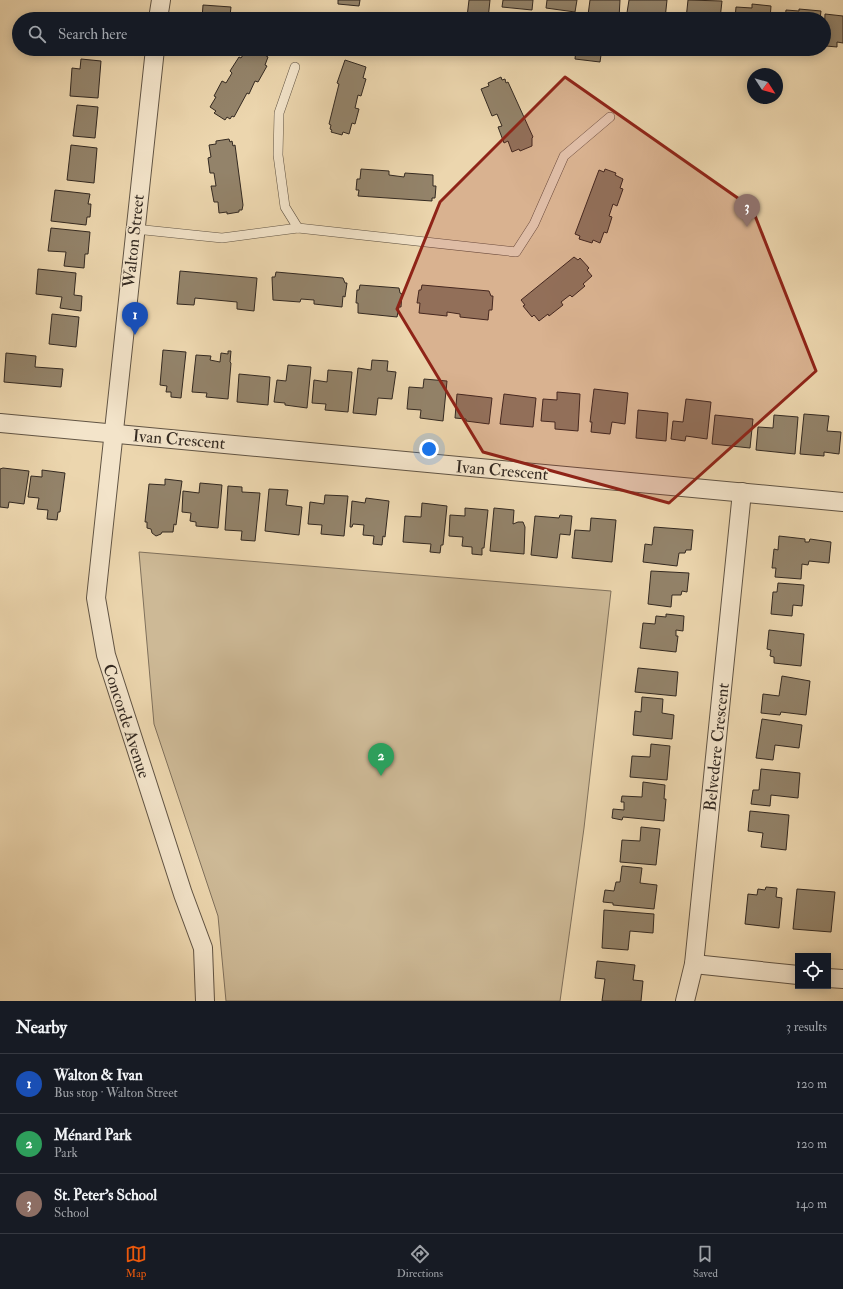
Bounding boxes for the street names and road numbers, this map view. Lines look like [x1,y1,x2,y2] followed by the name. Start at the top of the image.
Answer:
[118,193,149,290] street label: Walton Street
[132,425,227,454] street label: Ivan Crescent
[455,456,550,485] street label: Ivan Crescent
[98,661,155,781] street label: Concorde Avenue
[699,681,734,812] street label: Belvedere Crescent

